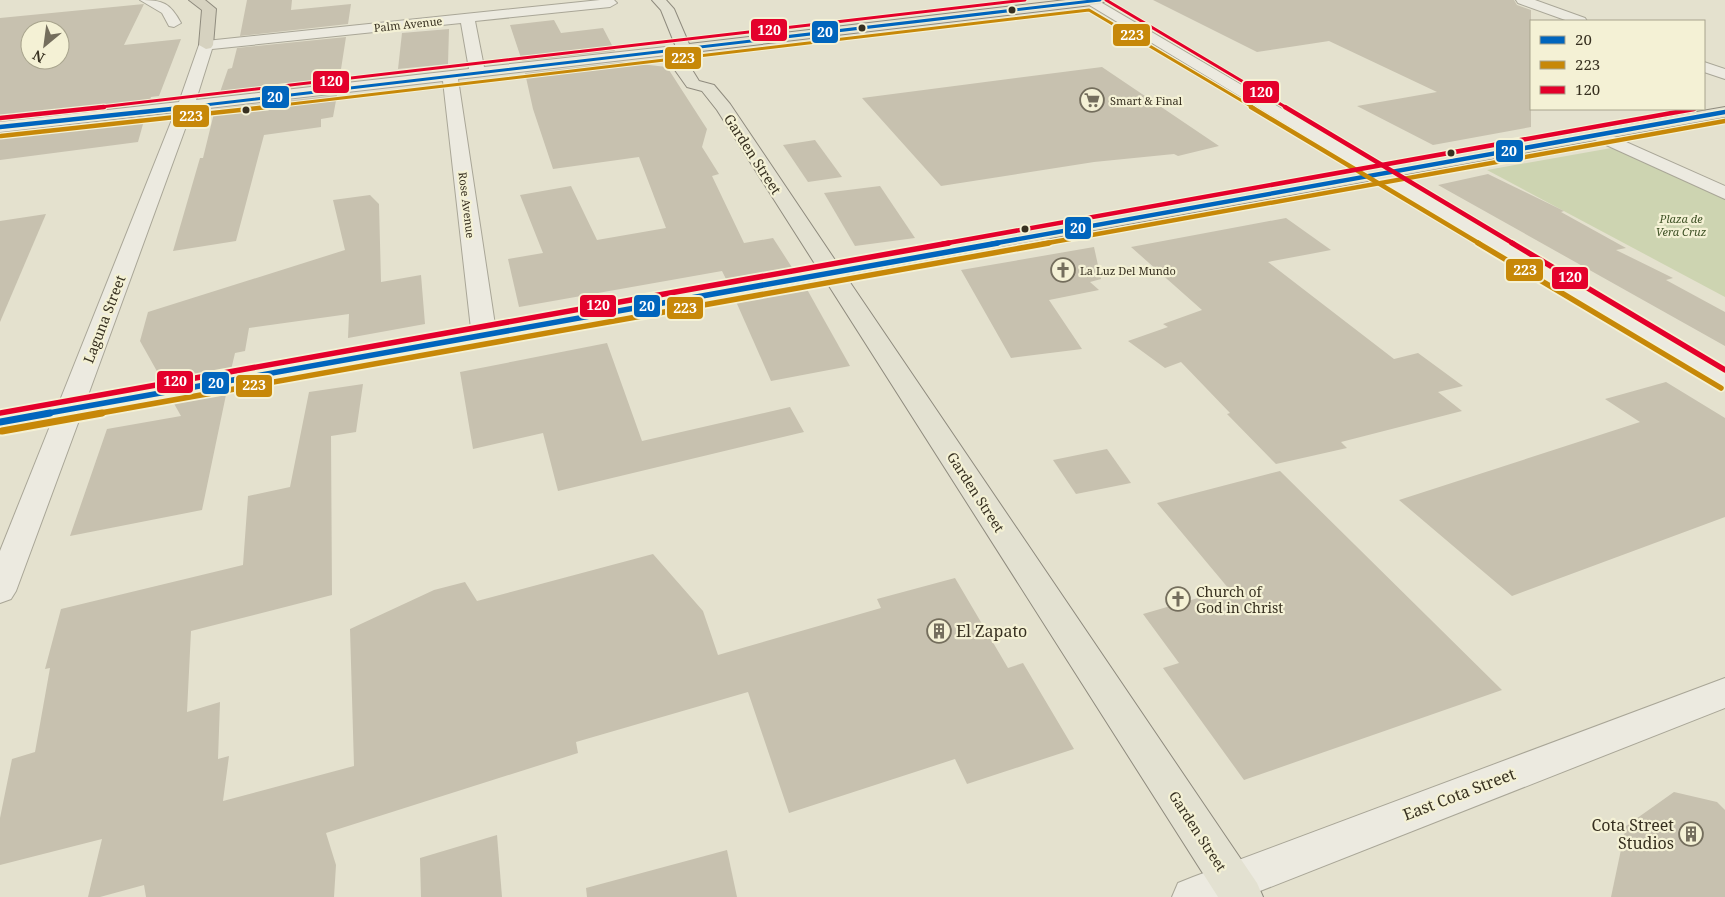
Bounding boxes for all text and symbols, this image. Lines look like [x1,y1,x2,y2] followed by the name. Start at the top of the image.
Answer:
[1007,5,1017,15] unlabelled marker
[373,13,443,35] street label: Palm Avenue
[750,18,788,42] line badge: 120
[20,20,70,70] north arrow
[757,20,781,39] text: 120
[811,20,839,44] line badge: 20
[1530,20,1705,110] legend
[817,22,833,41] text: 20
[857,23,867,33] unlabelled marker
[1112,23,1151,47] line badge: 223
[1120,25,1144,44] text: 223
[1575,29,1592,49] text: 20
[29,46,48,68] text: N
[664,46,702,70] line badge: 223
[671,48,695,67] text: 223
[1575,54,1600,74] text: 223
[312,70,350,94] line badge: 120
[319,71,343,90] text: 120
[1575,79,1600,99] text: 120
[1242,80,1280,104] line badge: 120
[1249,82,1273,101] text: 120
[261,85,290,109] line badge: 20
[267,87,283,106] text: 20
[1079,87,1105,113] supermarket icon: Smart & Final
[1110,93,1183,108] place label: Smart & Final
[172,104,210,128] line badge: 223
[241,105,251,115] unlabelled marker
[179,106,203,125] text: 223
[720,110,786,198] street label: Garden Street
[1495,139,1524,163] line badge: 20
[1501,141,1517,160] text: 20
[1446,148,1456,158] unlabelled marker
[455,171,479,239] street label: Rose Avenue
[1656,211,1707,239] park label: Plaza de Vera Cruz
[1064,216,1092,240] line badge: 20
[1070,218,1086,237] text: 20
[1020,224,1030,234] unlabelled marker
[1050,257,1076,283] church icon: La Luz Del Mundo
[1505,258,1544,282] line badge: 223
[1513,260,1537,279] text: 223
[1080,263,1176,278] place label: La Luz Del Mundo
[1551,266,1589,290] line badge: 120
[1558,267,1582,286] text: 120
[79,272,129,366] street label: Laguna Street
[579,294,617,318] line badge: 120
[633,294,661,318] line badge: 20
[586,295,610,314] text: 120
[639,296,655,315] text: 20
[666,296,704,320] line badge: 223
[673,298,697,317] text: 223
[156,370,194,394] line badge: 120
[163,371,187,390] text: 120
[201,371,230,395] line badge: 20
[208,373,224,392] text: 20
[235,374,273,398] line badge: 223
[242,375,266,394] text: 223
[943,448,1009,536] street label: Garden Street
[1196,582,1283,617] place label: Church of God in Christ
[1165,586,1191,612] church icon: Church of God in Christ
[926,618,952,644] building icon: El Zapato
[956,620,1027,642] place label: El Zapato
[1400,762,1519,825] street label: East Cota Street
[1165,787,1231,875] street label: Garden Street
[1592,814,1674,854] place label: Cota Street Studios
[1678,821,1704,847] building icon: Cota Street Studios

